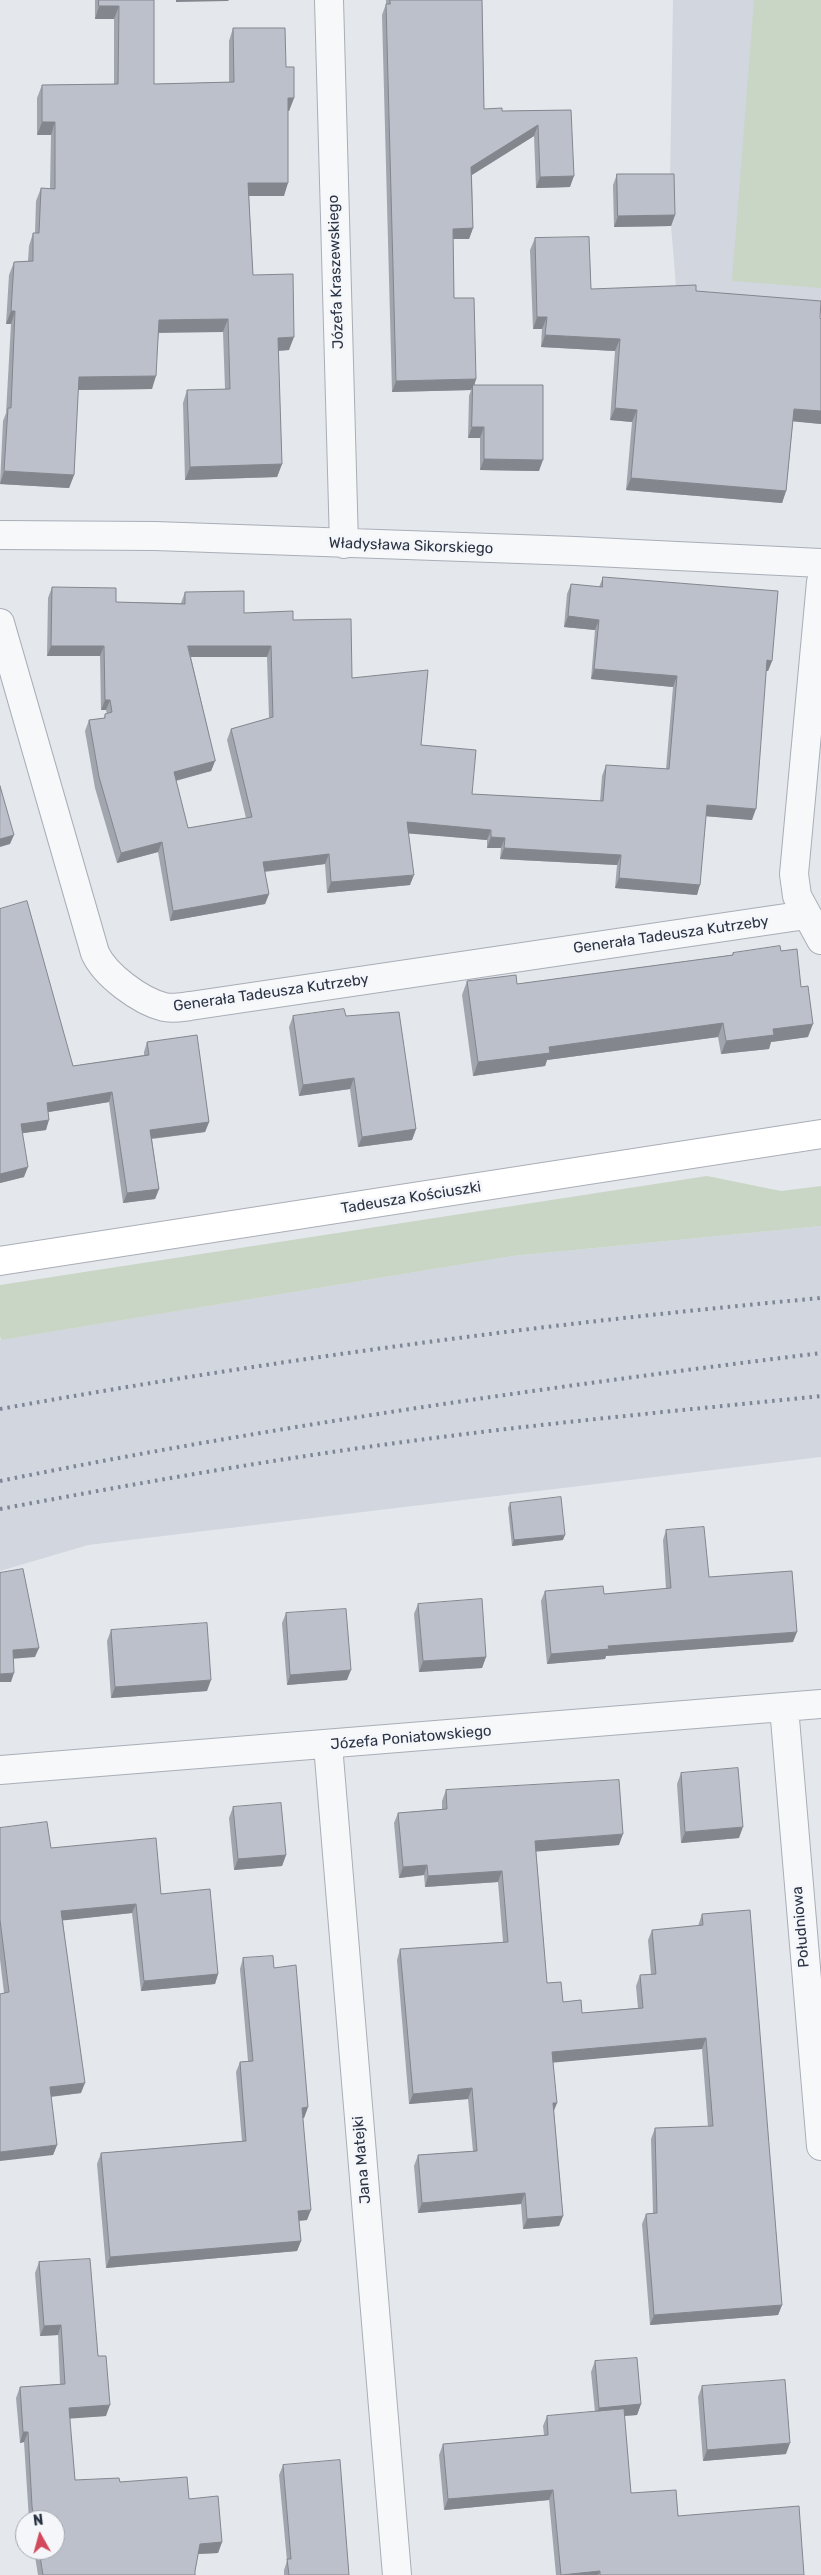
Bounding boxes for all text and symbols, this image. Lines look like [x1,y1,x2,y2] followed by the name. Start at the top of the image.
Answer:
[324,194,348,350] street label: Józefa Kraszewskiego
[328,534,494,558] street label: Władysława Sikorskiego
[572,912,770,958] street label: Generała Tadeusza Kutrzeby
[172,970,370,1016] street label: Generała Tadeusza Kutrzeby
[340,1178,482,1218] street label: Tadeusza Kościuszki
[330,1722,492,1754] street label: Józefa Poniatowskiego
[788,1886,814,1968] street label: Południowa
[349,2115,375,2205] street label: Jana Matejki
[15,2510,65,2560] north arrow
[32,2512,44,2530] text: N

